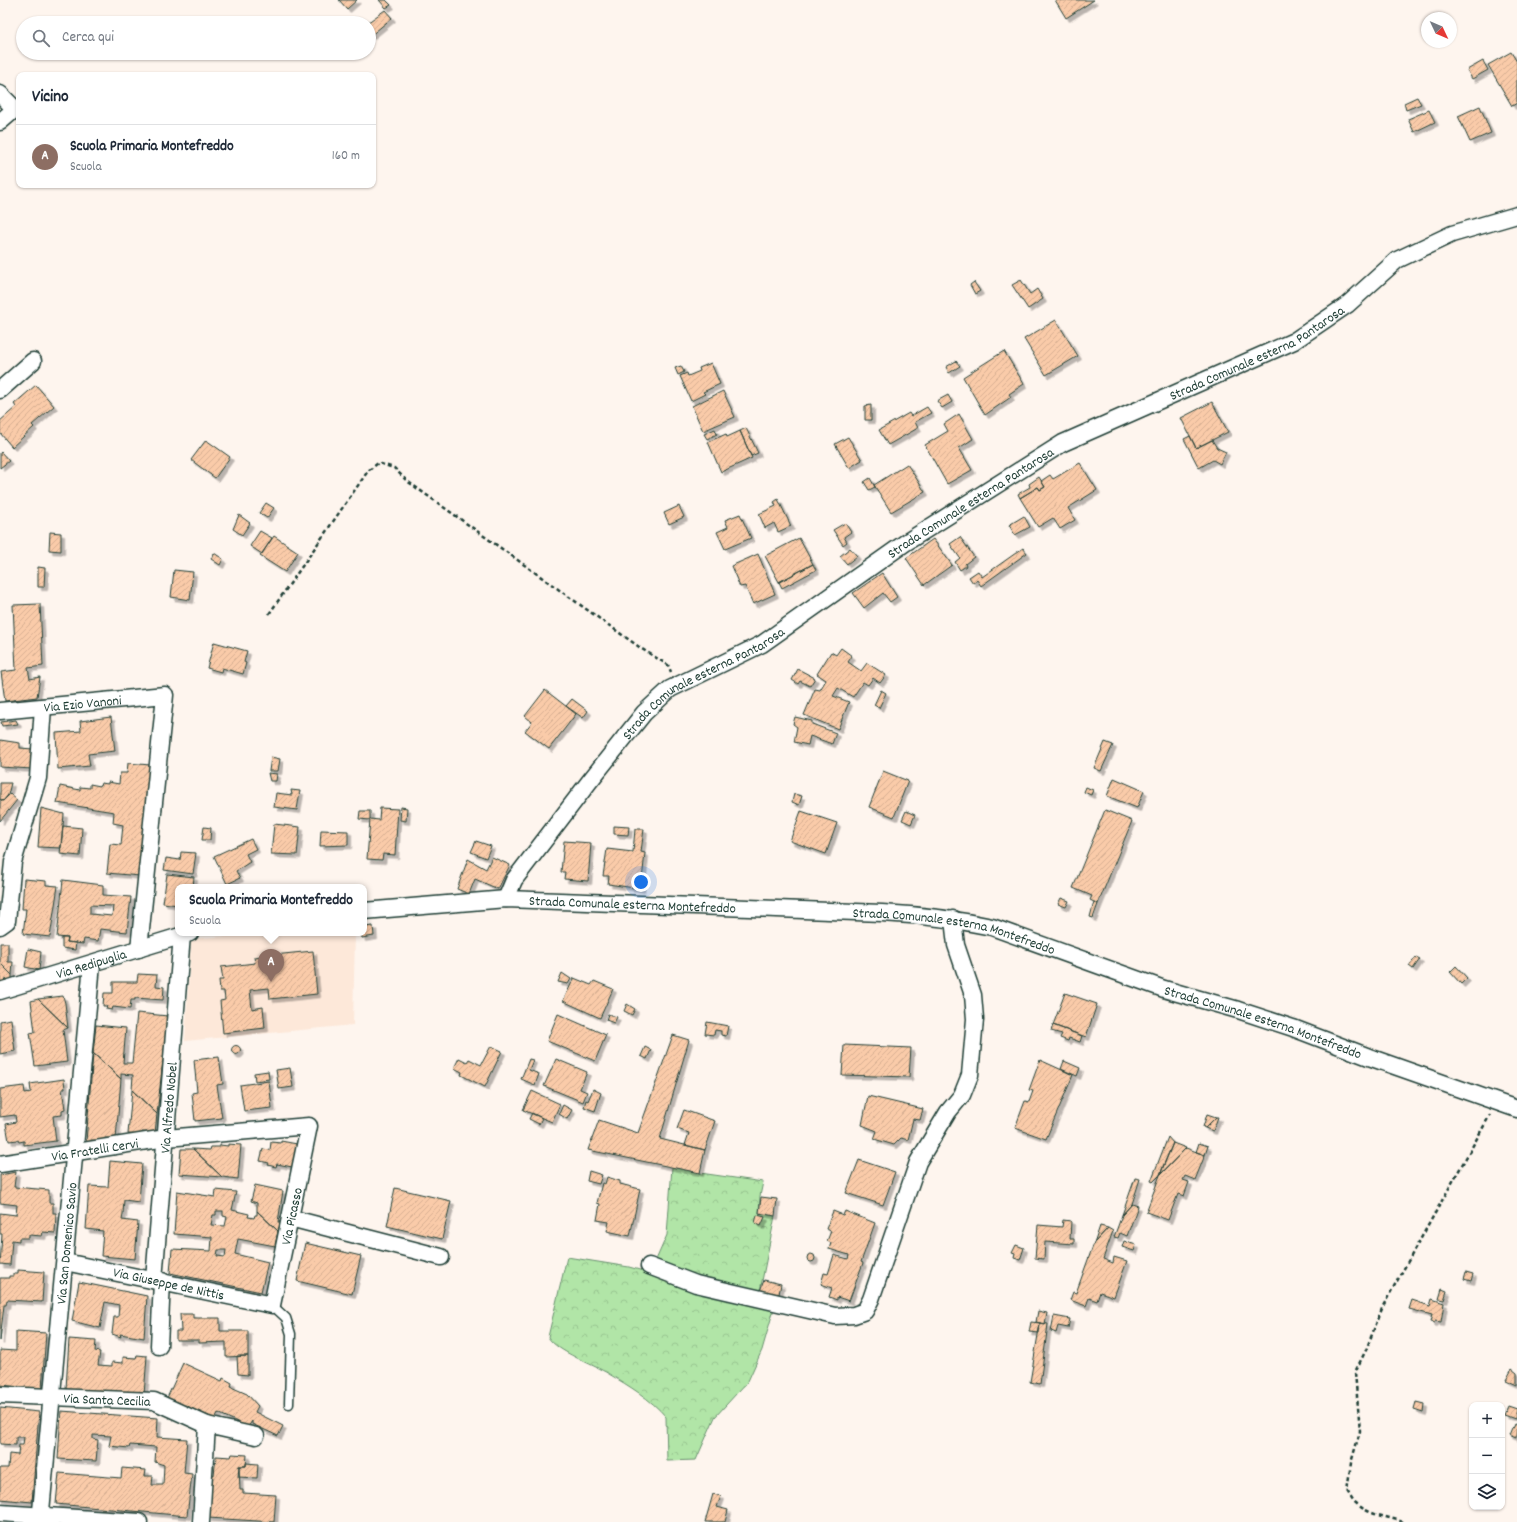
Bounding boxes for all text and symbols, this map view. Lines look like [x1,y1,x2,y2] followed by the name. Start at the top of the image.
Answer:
[1421,12,1457,48] north arrow
[16,16,376,60] search box
[30,27,52,49] icon: search
[62,27,114,49] text: Cerca qui
[32,86,69,110] text: Vicino
[70,136,234,158] text: Scuola Primaria Montefreddo
[41,147,49,166] text: A
[332,147,360,166] text: 160 m
[70,158,102,177] text: Scuola
[1167,301,1349,407] street label: Strada Comunale esterna Pantarosa
[884,443,1059,564] street label: Strada Comunale esterna Pantarosa
[618,623,790,745] street label: Strada Comunale esterna Pantarosa
[43,691,123,719] street label: Via Ezio Vanoni
[631,872,651,892] your location
[175,884,367,936] popup
[189,890,353,912] text: Scuola Primaria Montefreddo
[529,892,736,920] street label: Strada Comunale esterna Montefreddo
[852,904,1057,961] street label: Strada Comunale esterna Montefreddo
[189,912,221,931] text: Scuola
[54,945,129,985] street label: Via Redipuglia
[258,949,284,982] pin: A
[1162,982,1364,1065] street label: Strada Comunale esterna Montefreddo
[156,1061,184,1154] street label: Via Alfredo Nobel
[50,1134,140,1168] street label: Via Fratelli Cervi
[52,1182,84,1305] street label: Via San Domenico Savio
[277,1186,309,1247] street label: Via Picasso
[111,1263,226,1307] street label: Via Giuseppe de Nittis
[63,1389,151,1413] street label: Via Santa Cecilia
[1469,1402,1505,1510] map controls
[1469,1402,1505,1438] button: +
[1469,1438,1505,1474] button: −
[1469,1474,1505,1510] button: layers

